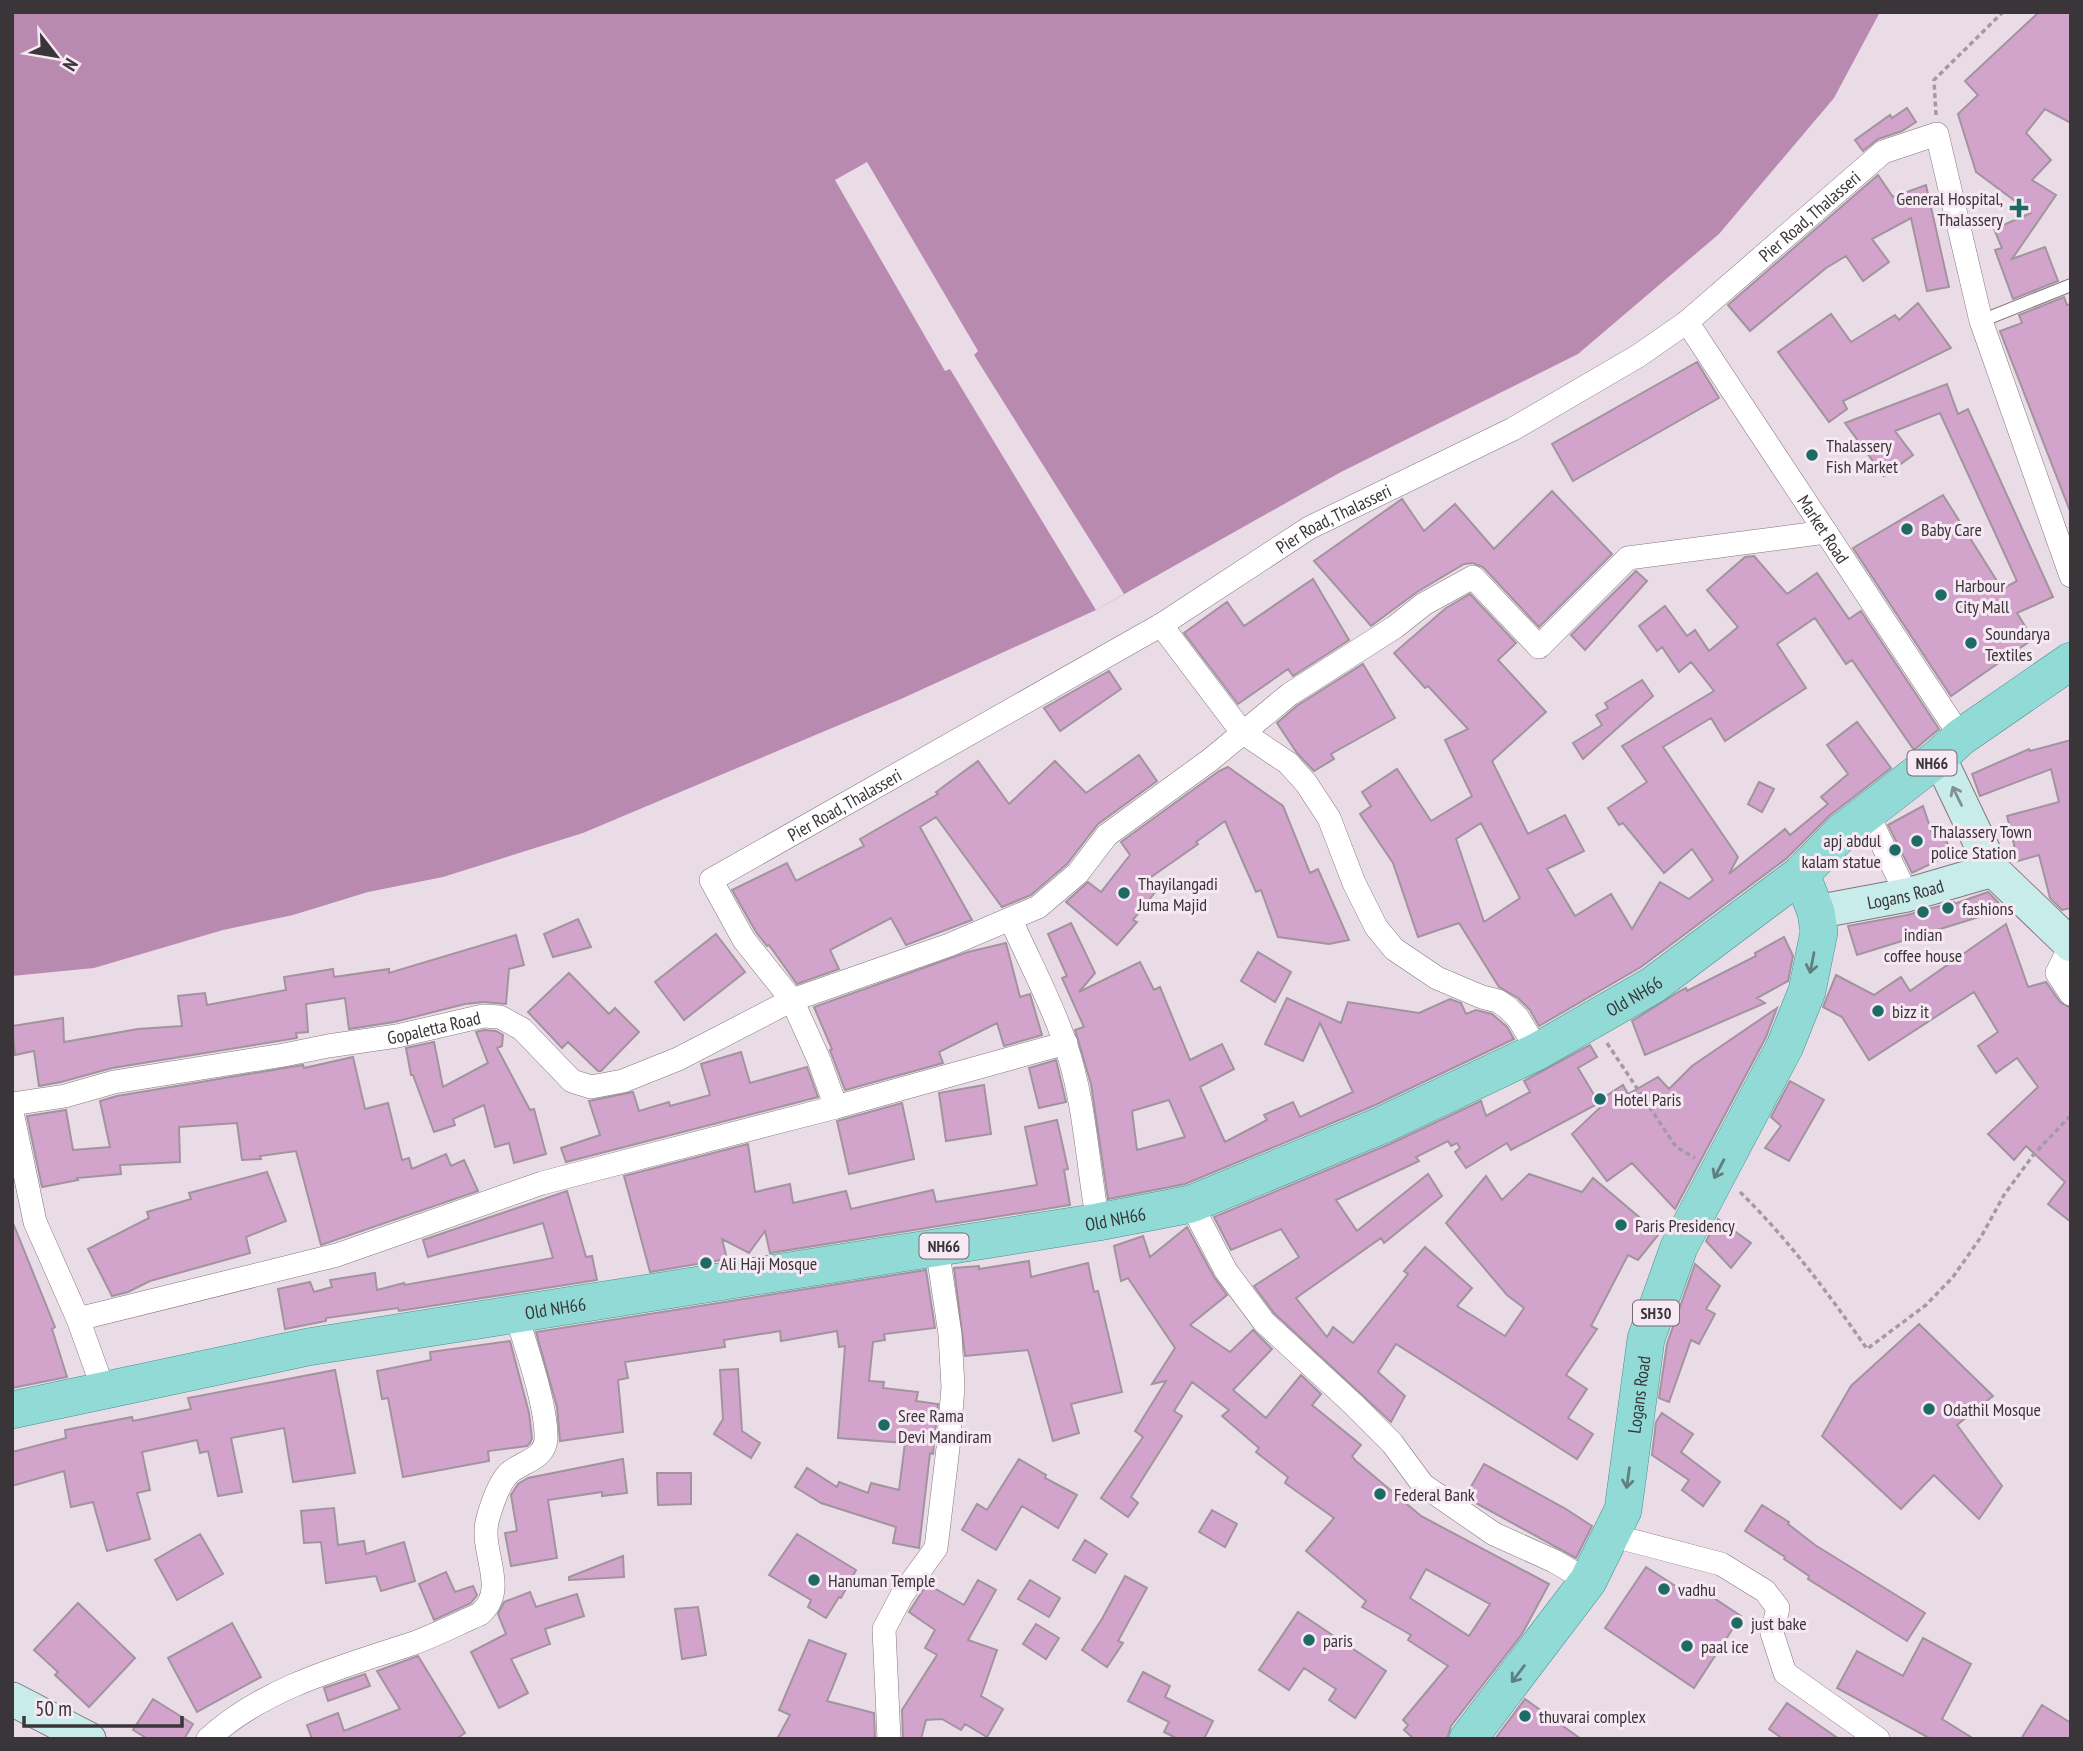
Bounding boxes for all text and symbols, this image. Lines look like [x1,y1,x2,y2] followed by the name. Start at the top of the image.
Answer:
[21,21,91,91] north arrow
[58,54,84,75] text: N
[1754,165,1865,266] street label: Pier Road, Thalasseri
[1896,187,2003,231] place label: General Hospital, Thalassery
[2009,198,2029,218] marker: General Hospital, Thalassery
[1826,434,1898,478] place label: Thalassery Fish Market
[1804,447,1820,463] marker: Thalassery Fish Market
[1271,478,1395,558] street label: Pier Road, Thalasseri
[1793,490,1855,568] street label: Market Road
[1921,518,1982,541] place label: Baby Care
[1899,521,1915,537] marker: Baby Care
[1955,574,2010,618] place label: Harbour City Mall
[1933,587,1949,603] marker: Harbour City Mall
[1985,622,2050,666] place label: Soundarya Textiles
[1963,635,1979,651] marker: Soundarya Textiles
[1908,750,1956,776] road number: NH66
[783,763,905,846] street label: Pier Road, Thalasseri
[1950,786,1964,807] one-way arrow
[1931,820,2032,864] place label: Thalassery Town police Station
[1801,829,1882,873] place label: apj abdul kalam statue
[1909,833,1925,849] marker: Thalassery Town police Station
[1887,842,1903,858] marker: apj abdul kalam statue
[1137,872,1218,916] place label: Thayilangadi Juma Majid
[1865,874,1946,914] street label: Logans Road
[1116,885,1132,901] marker: Thayilangadi Juma Majid
[1962,897,2014,920] place label: fashions
[1940,900,1956,916] marker: fashions
[1915,904,1931,920] marker: indian coffee house
[1884,923,1962,967] place label: indian coffee house
[1805,951,1819,974] one-way arrow
[1602,971,1667,1021] street label: Old NH66
[1892,1000,1929,1023] place label: bizz it
[1870,1003,1886,1019] marker: bizz it
[386,1006,483,1049] street label: Gopaletta Road
[1614,1088,1681,1111] place label: Hotel Paris
[1592,1091,1608,1107] marker: Hotel Paris
[1711,1158,1725,1179] one-way arrow
[1083,1202,1147,1235] street label: Old NH66
[1635,1214,1735,1237] place label: Paris Presidency
[1613,1217,1629,1233] marker: Paris Presidency
[920,1234,968,1258] road number: NH66
[720,1252,817,1275] place label: Ali Haji Mosque
[698,1255,714,1271] marker: Ali Haji Mosque
[523,1292,587,1324] street label: Old NH66
[1633,1301,1679,1326] road number: SH30
[1622,1354,1655,1435] street label: Logans Road
[1943,1398,2041,1421] place label: Odathil Mosque
[1921,1401,1937,1417] marker: Odathil Mosque
[898,1404,991,1448] place label: Sree Rama Devi Mandiram
[876,1417,892,1433] marker: Sree Rama Devi Mandiram
[1621,1466,1634,1489] one-way arrow
[1394,1483,1475,1506] place label: Federal Bank
[1372,1486,1388,1502] marker: Federal Bank
[828,1569,936,1592] place label: Hanuman Temple
[806,1572,822,1588] marker: Hanuman Temple
[1678,1578,1716,1601] place label: vadhu
[1656,1581,1672,1597] marker: vadhu
[1751,1612,1807,1635] place label: just bake
[1729,1615,1745,1631] marker: just bake
[1323,1629,1353,1652] place label: paris
[1301,1632,1317,1648] marker: paris
[1701,1635,1749,1658] place label: paal ice
[1679,1638,1695,1654] marker: paal ice
[1511,1664,1526,1683] one-way arrow
[24,1684,182,1728] scale bar
[35,1695,72,1722] text: 50 m
[1539,1705,1646,1728] place label: thuvarai complex
[1517,1708,1533,1724] marker: thuvarai complex

